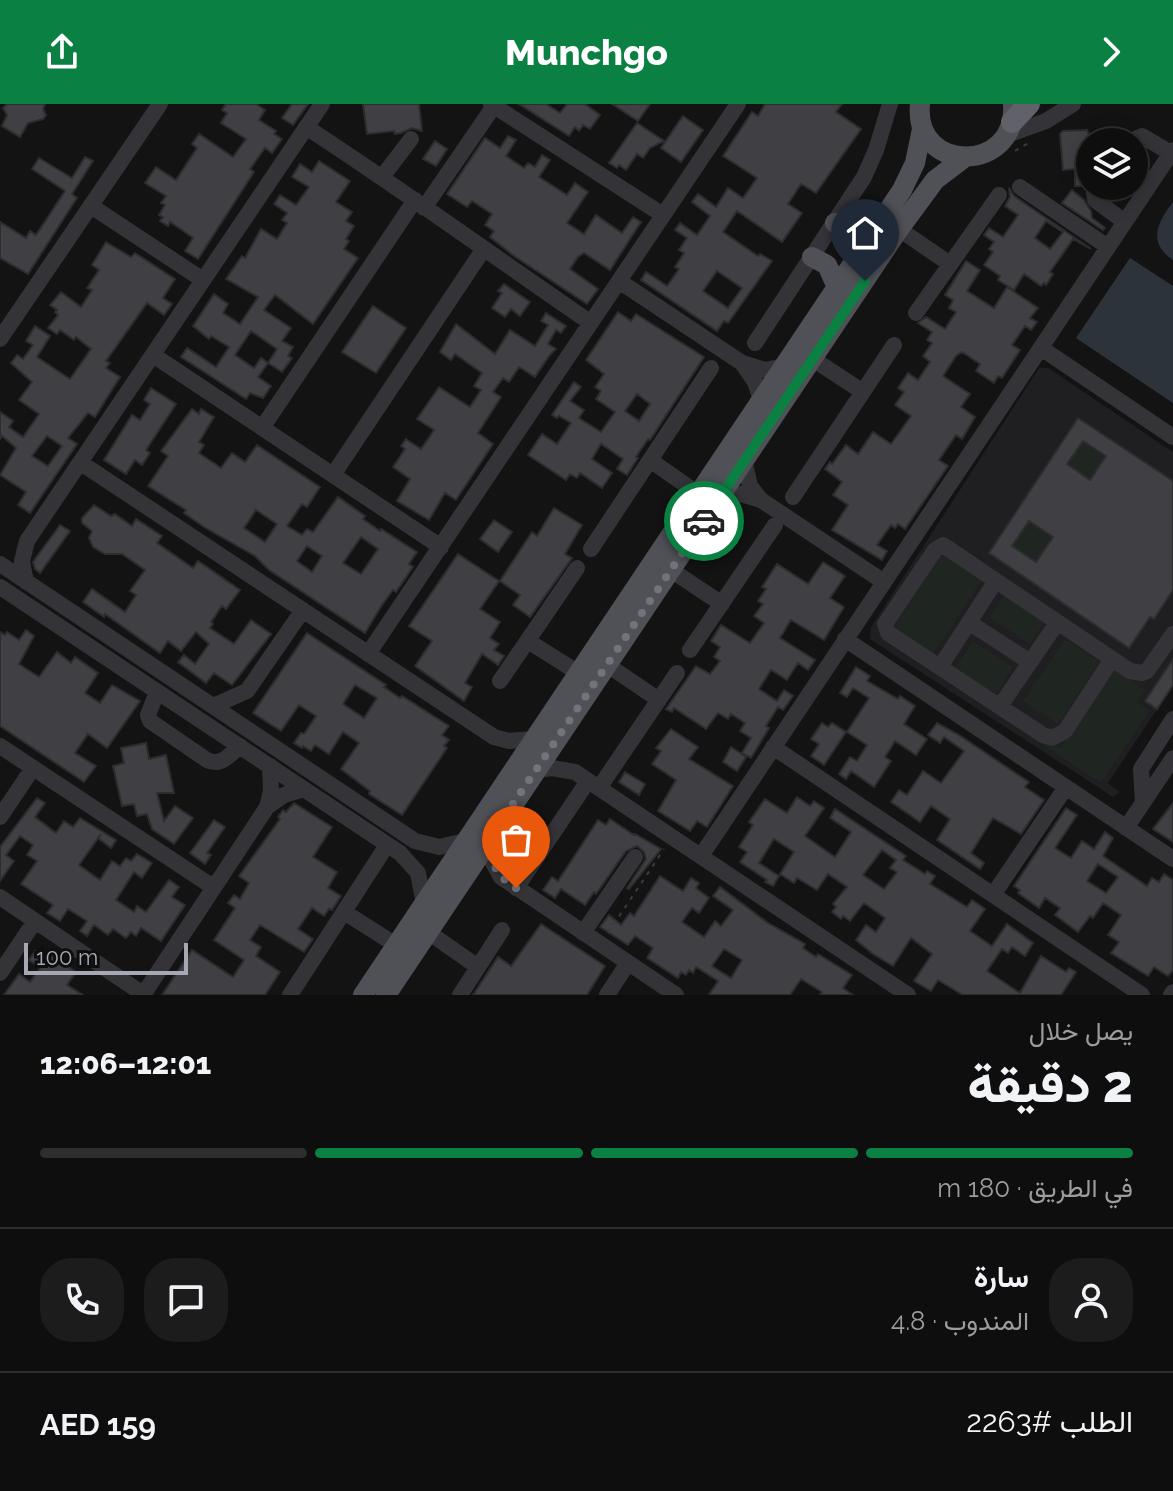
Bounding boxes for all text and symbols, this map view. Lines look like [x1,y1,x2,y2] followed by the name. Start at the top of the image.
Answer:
[40,30,84,74] icon: share
[1089,30,1133,74] icon: forward
[505,31,668,73] text: Munchgo
[1076,128,1148,200] map controls
[1076,128,1148,200] button: layers
[831,199,899,281] pin
[843,211,887,255] icon: home
[664,481,744,561] courier
[682,499,726,543] icon: car
[482,806,550,888] pin
[494,818,538,862] icon: bag
[24,939,188,975] scale bar
[36,944,98,970] text: 100 m
[1029,1016,1133,1046] text: يصل خلال
[40,1046,211,1081] text: 12:01–12:06
[968,1053,1133,1114] text: 2 دقيقة
[937,1173,1133,1203] text: في الطريق · 180 m
[40,1258,124,1342] button: phone
[144,1258,228,1342] button: chat
[1049,1258,1133,1342] button: person
[974,1259,1029,1294] text: سارة
[891,1306,1029,1336] text: المندوب · 4.8
[966,1404,1133,1439] text: الطلب #2263
[40,1407,156,1442] text: AED 159

